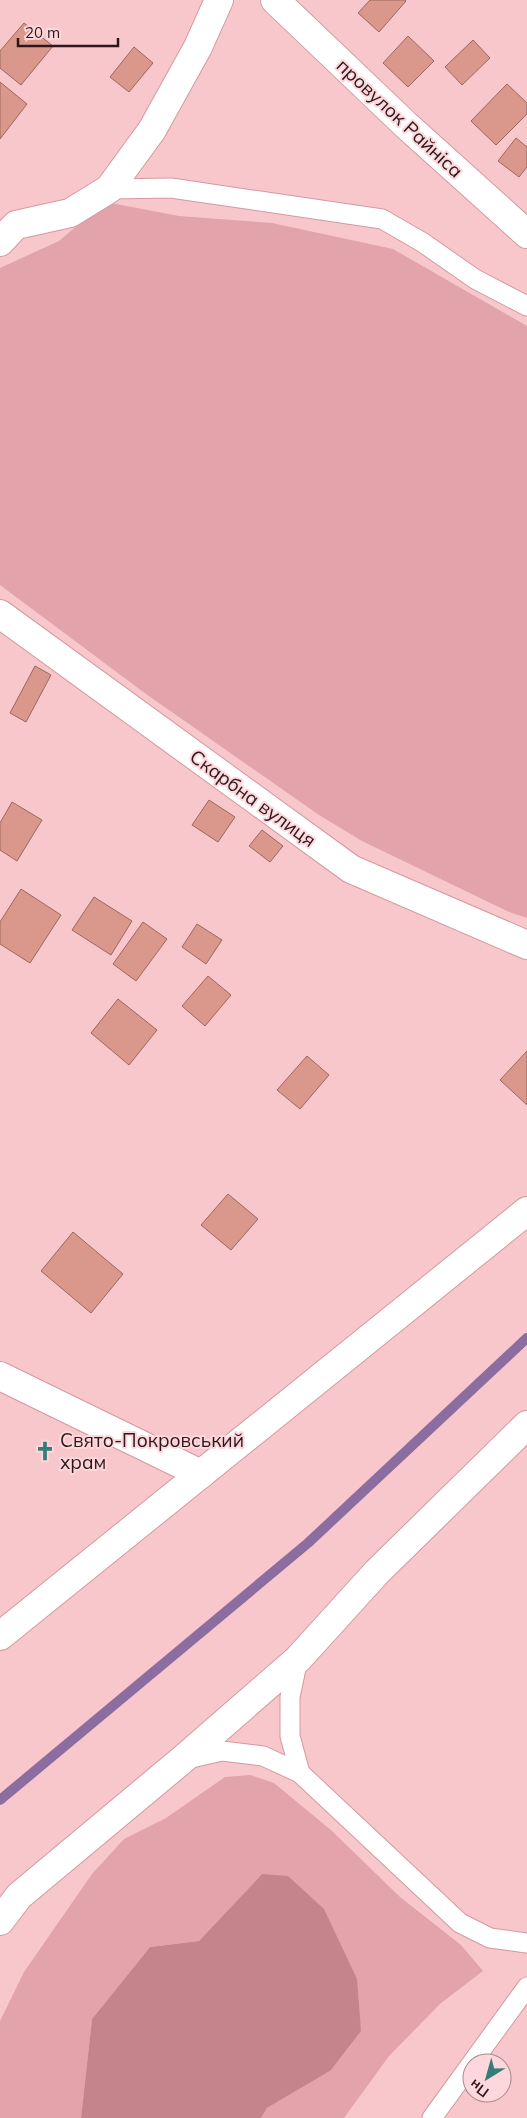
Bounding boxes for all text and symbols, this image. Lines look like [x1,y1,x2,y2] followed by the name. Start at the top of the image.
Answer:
[18,15,118,47] scale bar
[25,23,60,42] text: 20 m
[332,53,468,183] street label: провулок Райніса
[185,744,321,852] street label: Скарбна вулиця
[60,1428,244,1474] place label: Свято-Покровський храм
[34,1440,56,1462] church icon: Свято-Покровський храм
[462,2053,512,2103] north arrow
[466,2075,492,2101] text: Пн

